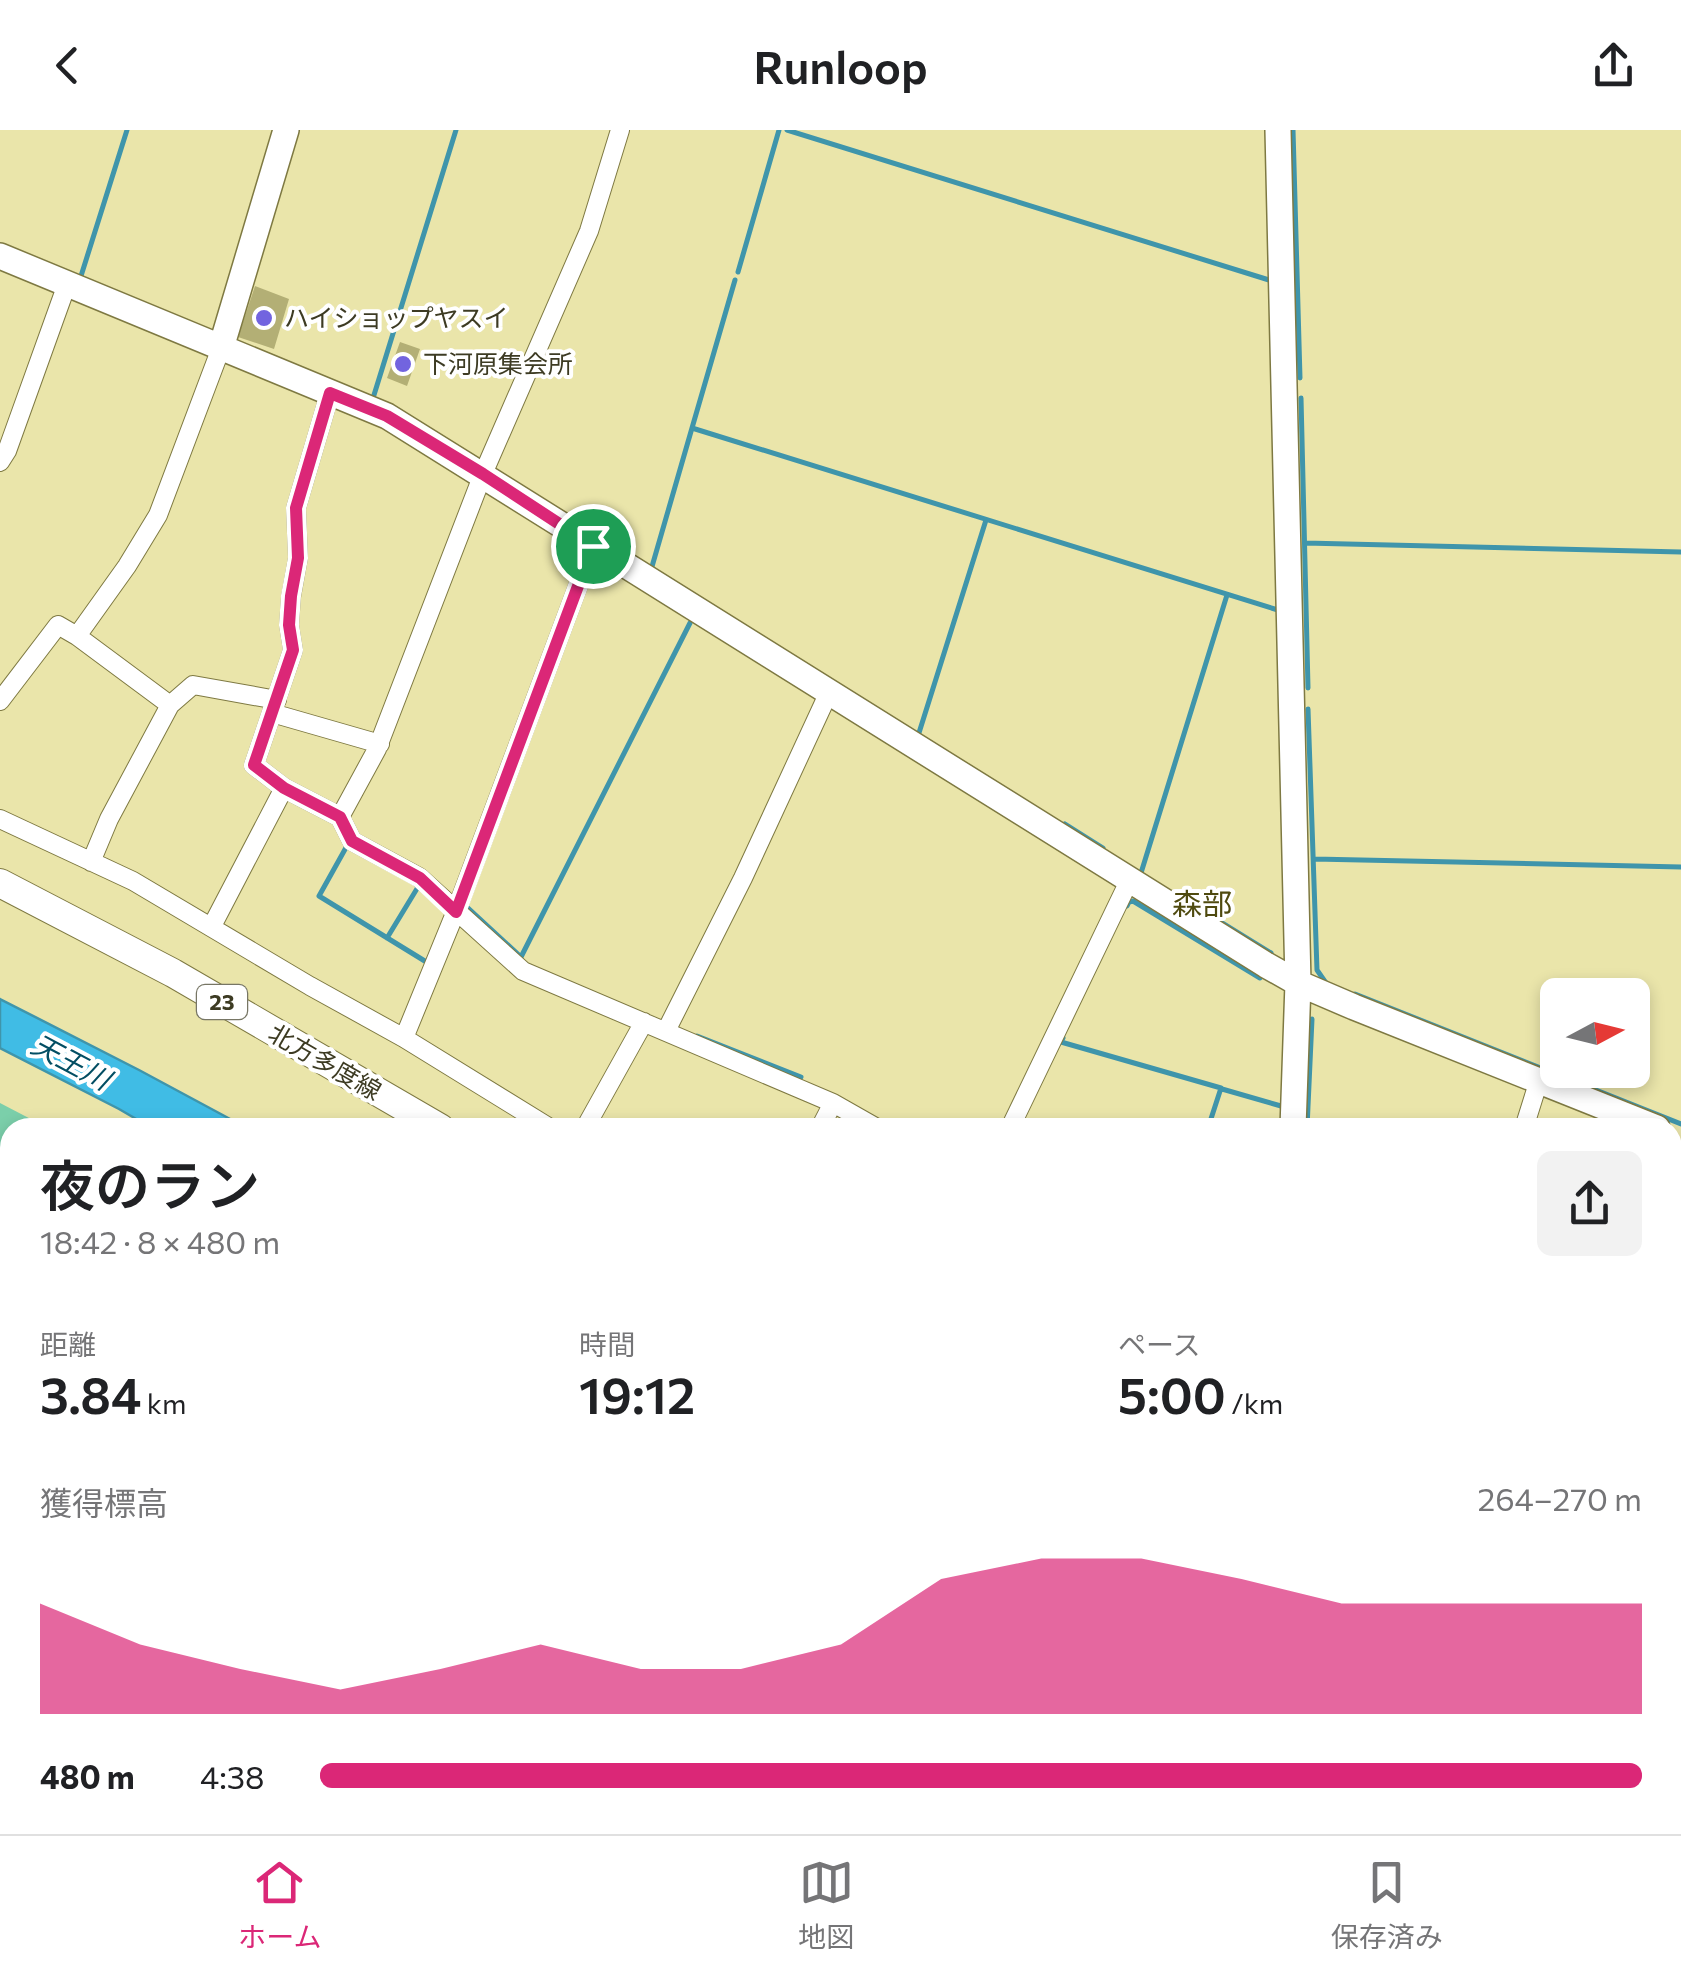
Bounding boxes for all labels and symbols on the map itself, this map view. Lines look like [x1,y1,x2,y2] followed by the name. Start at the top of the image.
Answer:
[284,302,509,332] place label: ハイショップヤスイ
[253,307,275,329] marker: ハイショップヤスイ
[423,348,573,378] place label: 下河原集会所
[392,353,414,375] marker: 下河原集会所
[551,504,636,589] pin
[1172,884,1232,921] district label: 森部
[1540,978,1650,1088] north arrow
[197,985,247,1019] road number: 23
[264,1017,387,1105] street label: 北方多度線
[26,1026,119,1097] water label: 天王川

